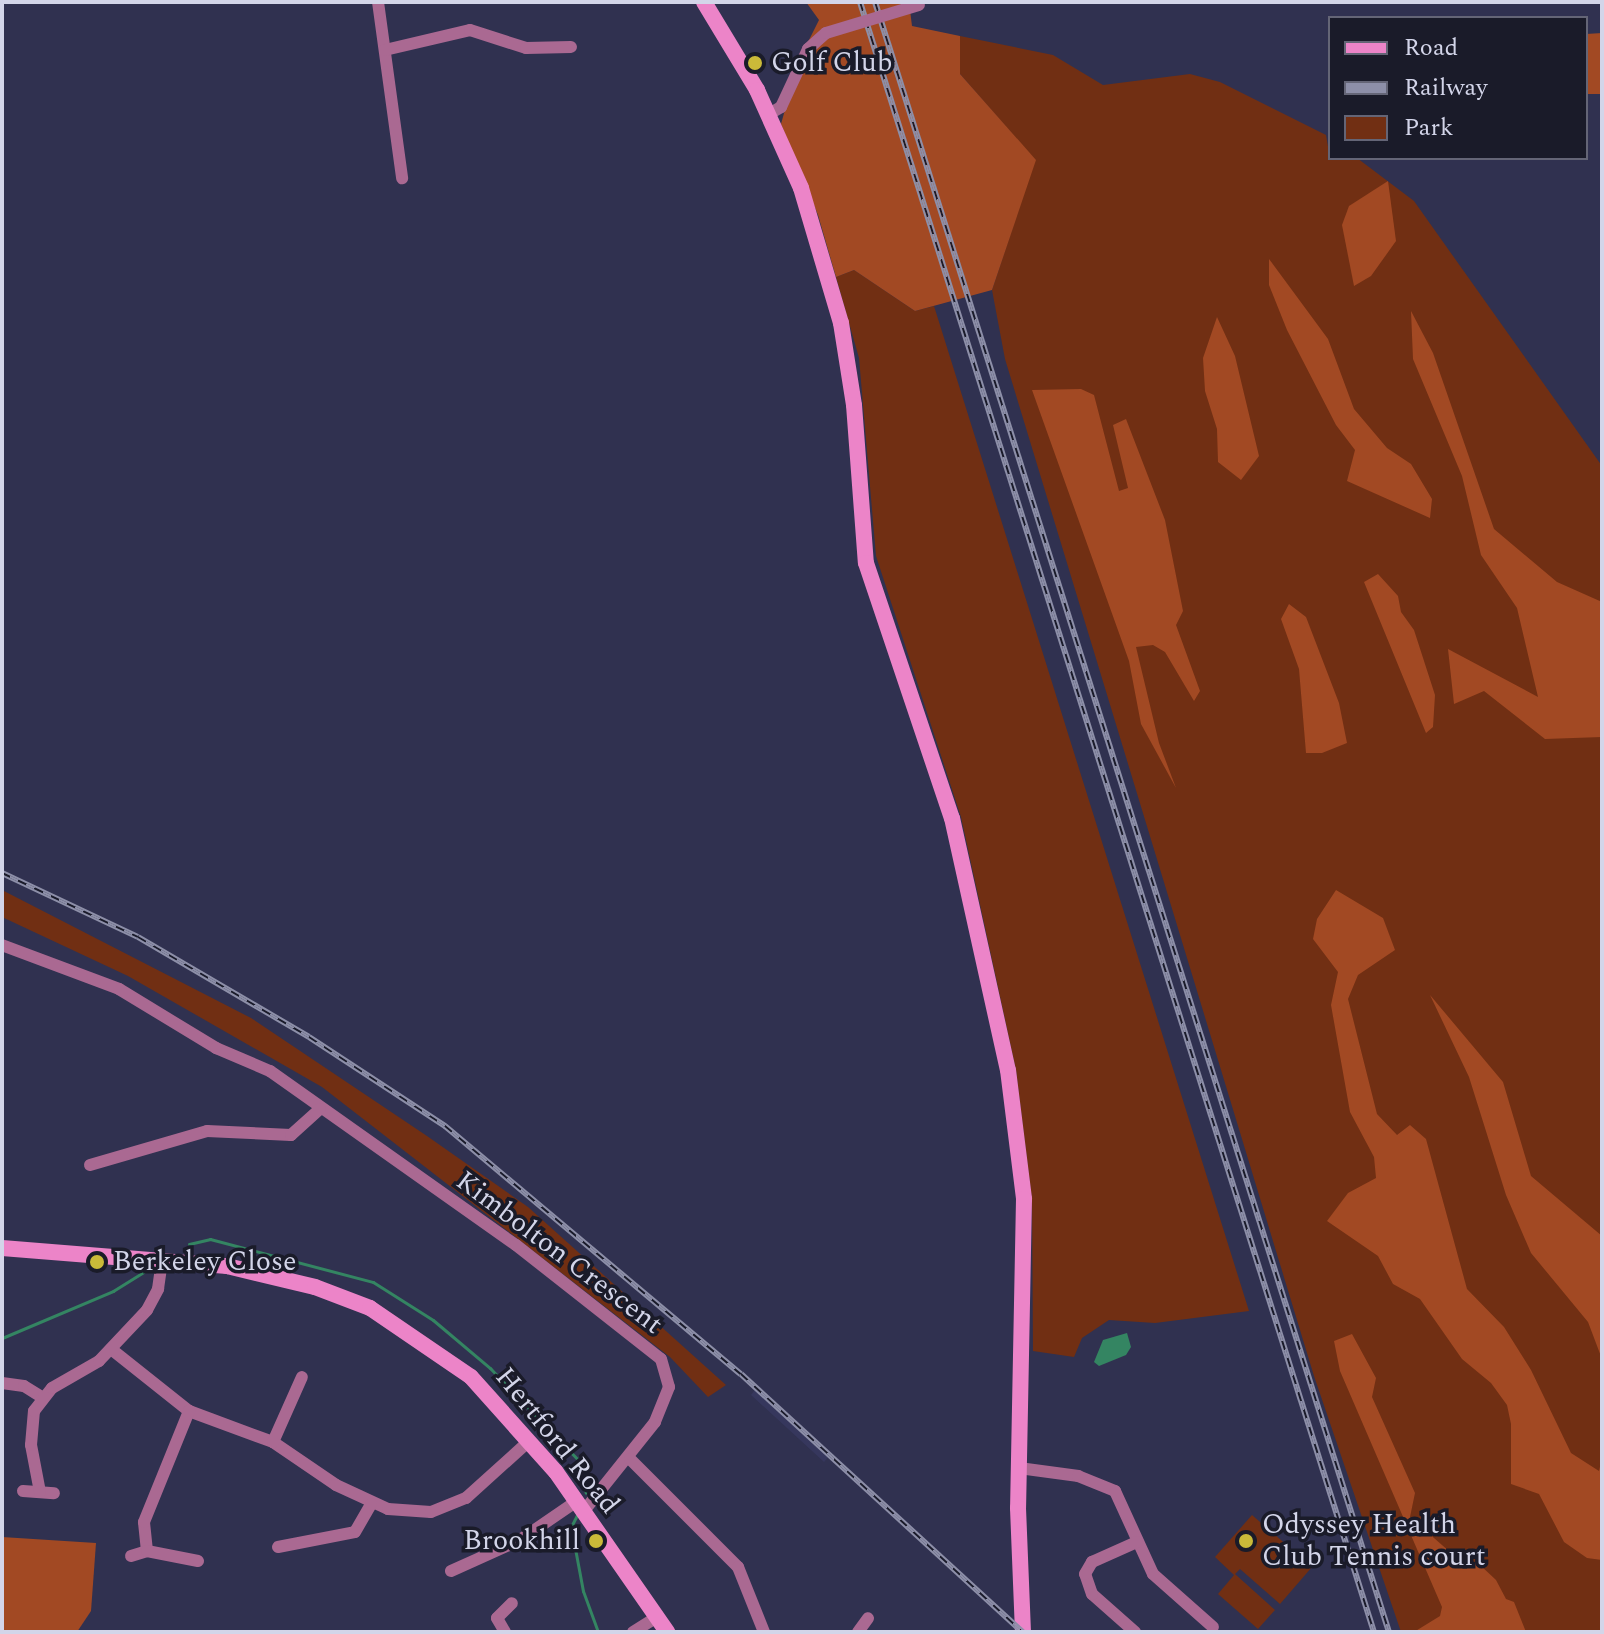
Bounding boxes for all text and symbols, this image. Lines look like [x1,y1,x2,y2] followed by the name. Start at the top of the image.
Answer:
[1328,16,1588,160] legend
[1404,30,1458,66] text: Road
[771,46,892,80] place label: Golf Club
[746,54,764,72] marker: Golf Club
[1404,70,1488,106] text: Railway
[1404,110,1454,146] text: Park
[449,1164,669,1342] street label: Kimbolton Crescent
[113,1245,297,1279] place label: Berkeley Close
[88,1253,106,1271] marker: Berkeley Close
[488,1361,626,1521] street label: Hertford Road
[1262,1508,1486,1574] place label: Odyssey Health Club Tennis court
[463,1524,580,1558] place label: Brookhill
[587,1532,605,1550] marker: Brookhill
[1237,1532,1255,1550] marker: Odyssey Health Club Tennis court

